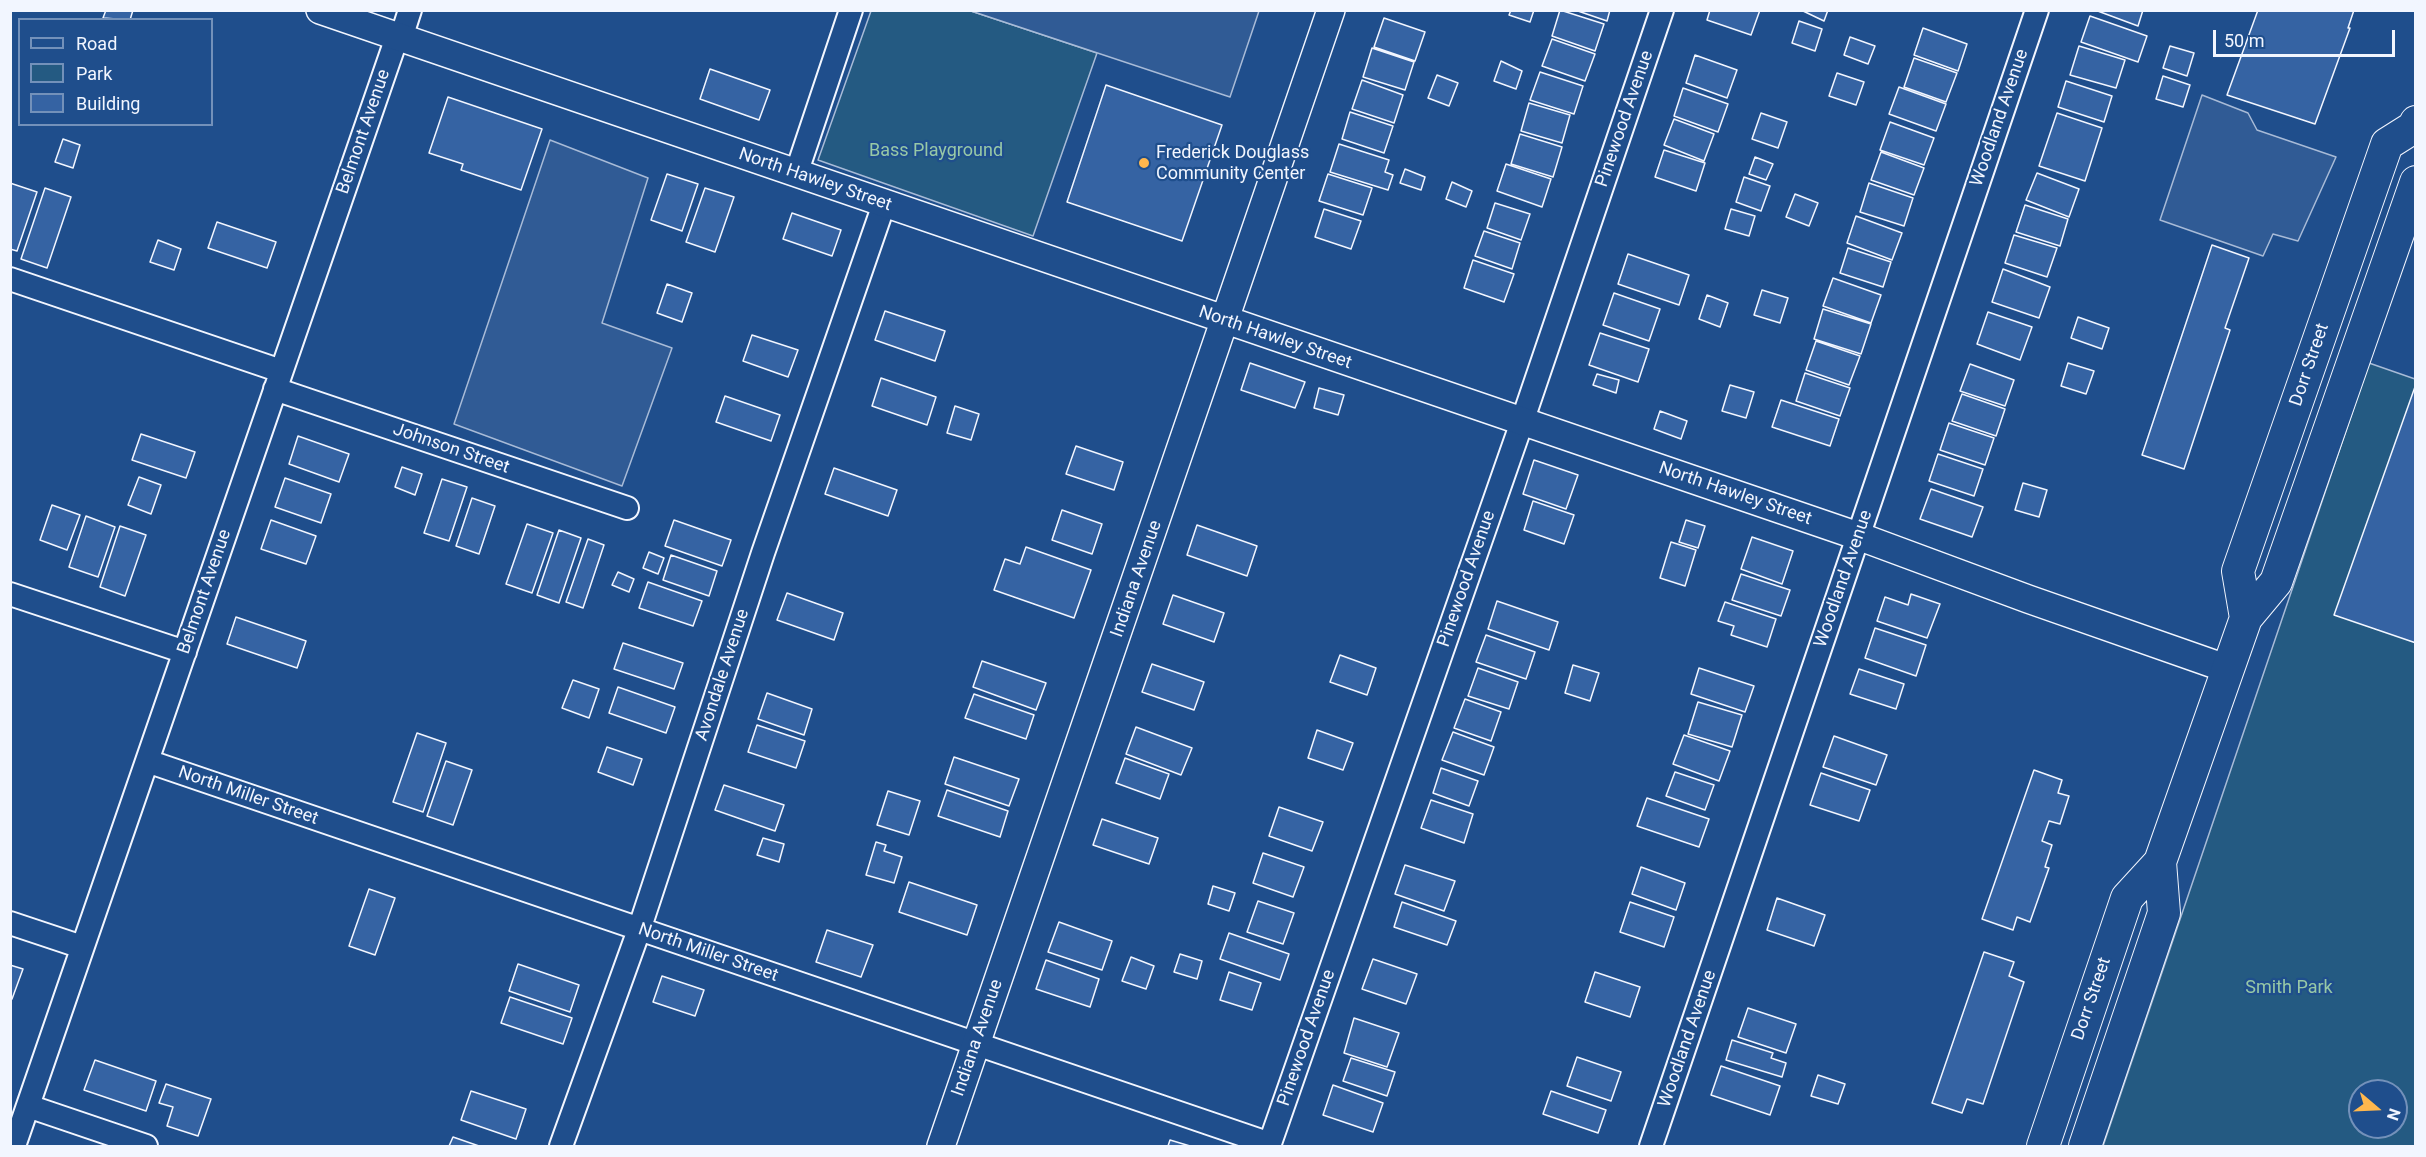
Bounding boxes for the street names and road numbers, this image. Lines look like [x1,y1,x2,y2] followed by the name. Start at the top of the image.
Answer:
[1966,46,2034,190] street label: Woodland Avenue
[1592,48,1658,190] street label: Pinewood Avenue
[333,67,395,197] street label: Belmont Avenue
[736,144,894,216] street label: North Hawley Street
[1196,302,1354,374] street label: North Hawley Street
[2286,321,2334,409] street label: Dorr Street
[390,419,512,479] street label: Johnson Street
[1656,458,1814,530] street label: North Hawley Street
[1810,507,1878,651] street label: Woodland Avenue
[1434,508,1500,650] street label: Pinewood Avenue
[1107,518,1167,640] street label: Indiana Avenue
[174,527,236,657] street label: Belmont Avenue
[692,606,754,744] street label: Avondale Avenue
[175,762,321,830] street label: North Miller Street
[635,919,781,987] street label: North Miller Street
[2068,955,2116,1043] street label: Dorr Street
[1274,967,1340,1109] street label: Pinewood Avenue
[1654,967,1722,1111] street label: Woodland Avenue
[948,977,1008,1099] street label: Indiana Avenue

